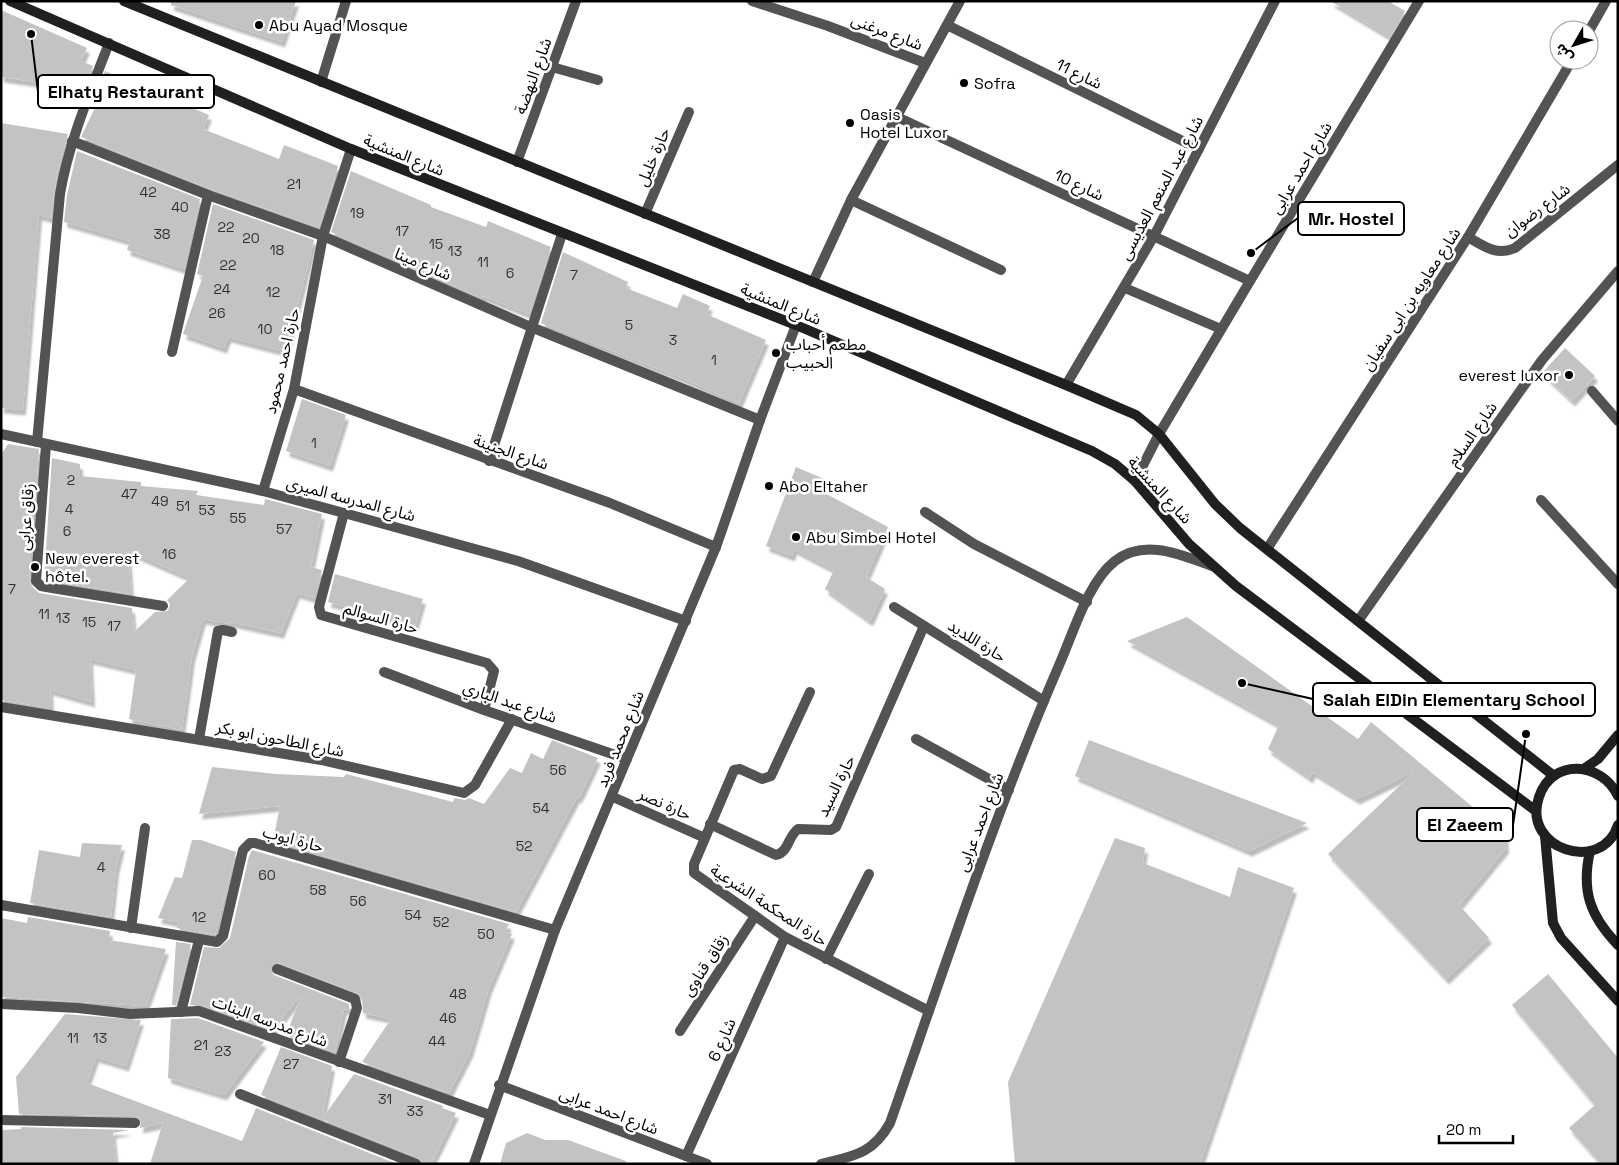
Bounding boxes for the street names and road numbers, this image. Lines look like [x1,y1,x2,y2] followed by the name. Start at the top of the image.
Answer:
[848,9,926,57] street label: شارع مرغنى
[509,35,558,118] street label: شارع النهضة
[1052,54,1105,96] street label: شارع 11
[1114,112,1210,265] street label: شارع عبد المنعم العديسى
[1265,118,1339,219] street label: شارع احمد عرابى
[631,124,675,190] street label: حارة خليل
[360,129,448,183] street label: شارع المنشية
[1050,164,1107,207] street label: شارع 10
[1500,178,1575,243] street label: شارع رضوان
[1357,223,1467,376] street label: شارع معاويه بن ابى سفيان
[391,243,455,287] street label: شارع مينا
[737,278,825,332] street label: شارع المنشية
[260,306,304,416] street label: حارة احمد محمود
[1442,398,1504,472] street label: شارع السلام
[470,429,551,477] street label: شارع الجنينة
[1122,452,1197,530] street label: شارع المنشية
[284,472,418,528] street label: شارع المدرسه الميرى
[13,483,39,551] street label: زقاق عرابى
[341,597,420,640] street label: حارة السوالم
[944,615,1010,667] street label: حارة اللديد
[460,676,560,730] street label: شارع عبد الباري
[591,688,651,791] street label: شارع محمد فريد
[213,716,346,764] street label: شارع الطاحون ابو بكر
[812,752,860,820] street label: حارة السيد
[952,770,1010,875] street label: شارع احمد عرابى
[634,783,695,825] street label: حارة نصر
[260,821,326,857] street label: حارة ايوب
[706,859,832,951] street label: حارة المحكمة الشرعية
[677,930,733,1000] street label: زقاق قناوى
[209,990,331,1054] street label: شارع مدرسه البنات
[703,1015,743,1066] street label: شارع 6
[556,1083,661,1141] street label: شارع احمد عرابى

